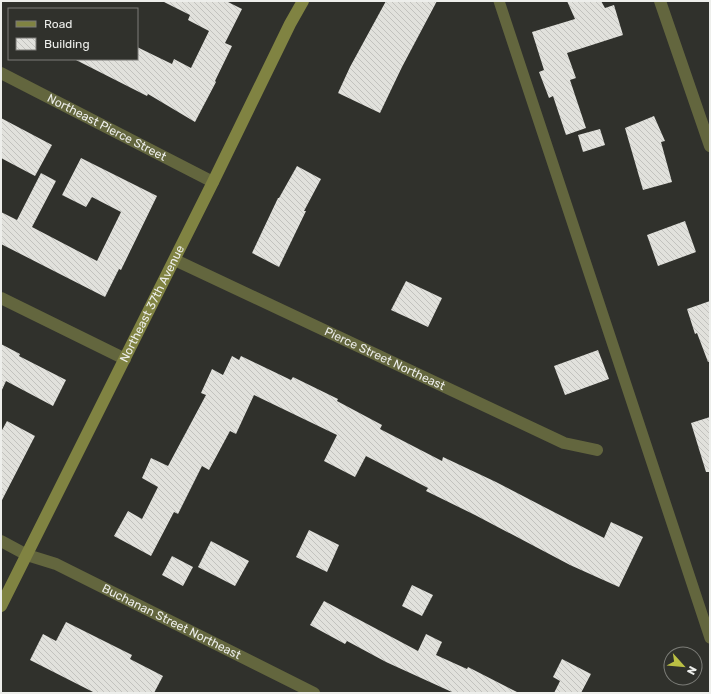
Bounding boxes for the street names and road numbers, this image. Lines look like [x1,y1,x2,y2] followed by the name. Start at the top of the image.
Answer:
[45,91,169,164] street label: Northeast Pierce Street
[117,243,187,365] street label: Northeast 37th Avenue
[322,324,448,393] street label: Pierce Street Northeast
[100,581,244,662] street label: Buchanan Street Northeast

